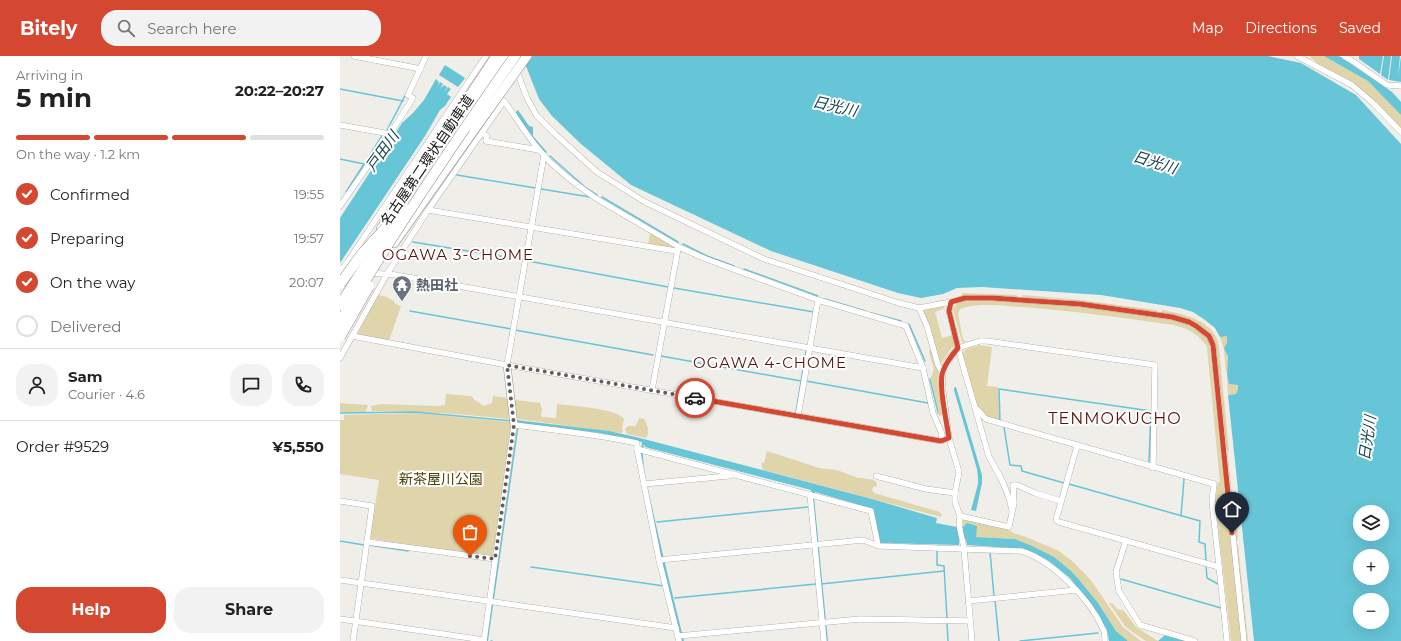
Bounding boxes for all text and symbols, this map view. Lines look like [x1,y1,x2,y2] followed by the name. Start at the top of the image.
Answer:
[101,10,381,46] search box
[20,17,77,40] text: Bitely
[115,17,137,39] icon: search
[147,19,237,38] text: Search here
[1192,19,1223,37] text: Map
[1245,19,1317,37] text: Directions
[1339,19,1381,37] text: Saved
[16,67,83,83] text: Arriving in
[235,81,324,100] text: 20:22–20:27
[16,82,92,114] text: 5 min
[376,91,478,229] street label: 名古屋第二環状自動車道
[811,92,861,121] water label: 日光川
[361,126,404,175] water label: 戸田川
[16,146,140,162] text: On the way · 1.2 km
[1131,146,1181,178] water label: 日光川
[16,183,38,205] icon: check
[50,185,130,204] text: Confirmed
[294,186,324,202] text: 19:55
[16,227,38,249] icon: check
[50,229,125,248] text: Preparing
[294,230,324,246] text: 19:57
[382,245,534,264] district label: OGAWA 3-CHOME
[16,271,38,293] icon: check
[50,273,135,292] text: On the way
[289,274,324,290] text: 20:07
[391,274,413,302] temple icon: 熱田社
[416,276,458,294] place label: 熱田社
[50,317,122,336] text: Delivered
[693,353,847,372] district label: OGAWA 4-CHOME
[16,364,58,406] button: person
[230,364,272,406] button: chat
[282,364,324,406] button: phone
[68,367,103,386] text: Sam
[675,378,715,418] courier
[68,386,145,402] text: Courier · 4.6
[684,387,706,409] icon: car
[1048,409,1182,428] district label: TENMOKUCHO
[1354,412,1380,462] water label: 日光川
[16,437,109,456] text: Order #9529
[272,437,324,456] text: ¥5,550
[399,470,483,488] park label: 新茶屋川公園
[1215,492,1249,533] pin
[1221,498,1243,520] icon: home
[1353,505,1389,629] map controls
[1353,505,1389,541] button: layers
[453,515,487,556] pin
[459,521,481,543] icon: bag
[1353,549,1389,585] button: +
[16,587,166,633] button: Help
[174,587,324,633] button: Share
[1353,593,1389,629] button: −

